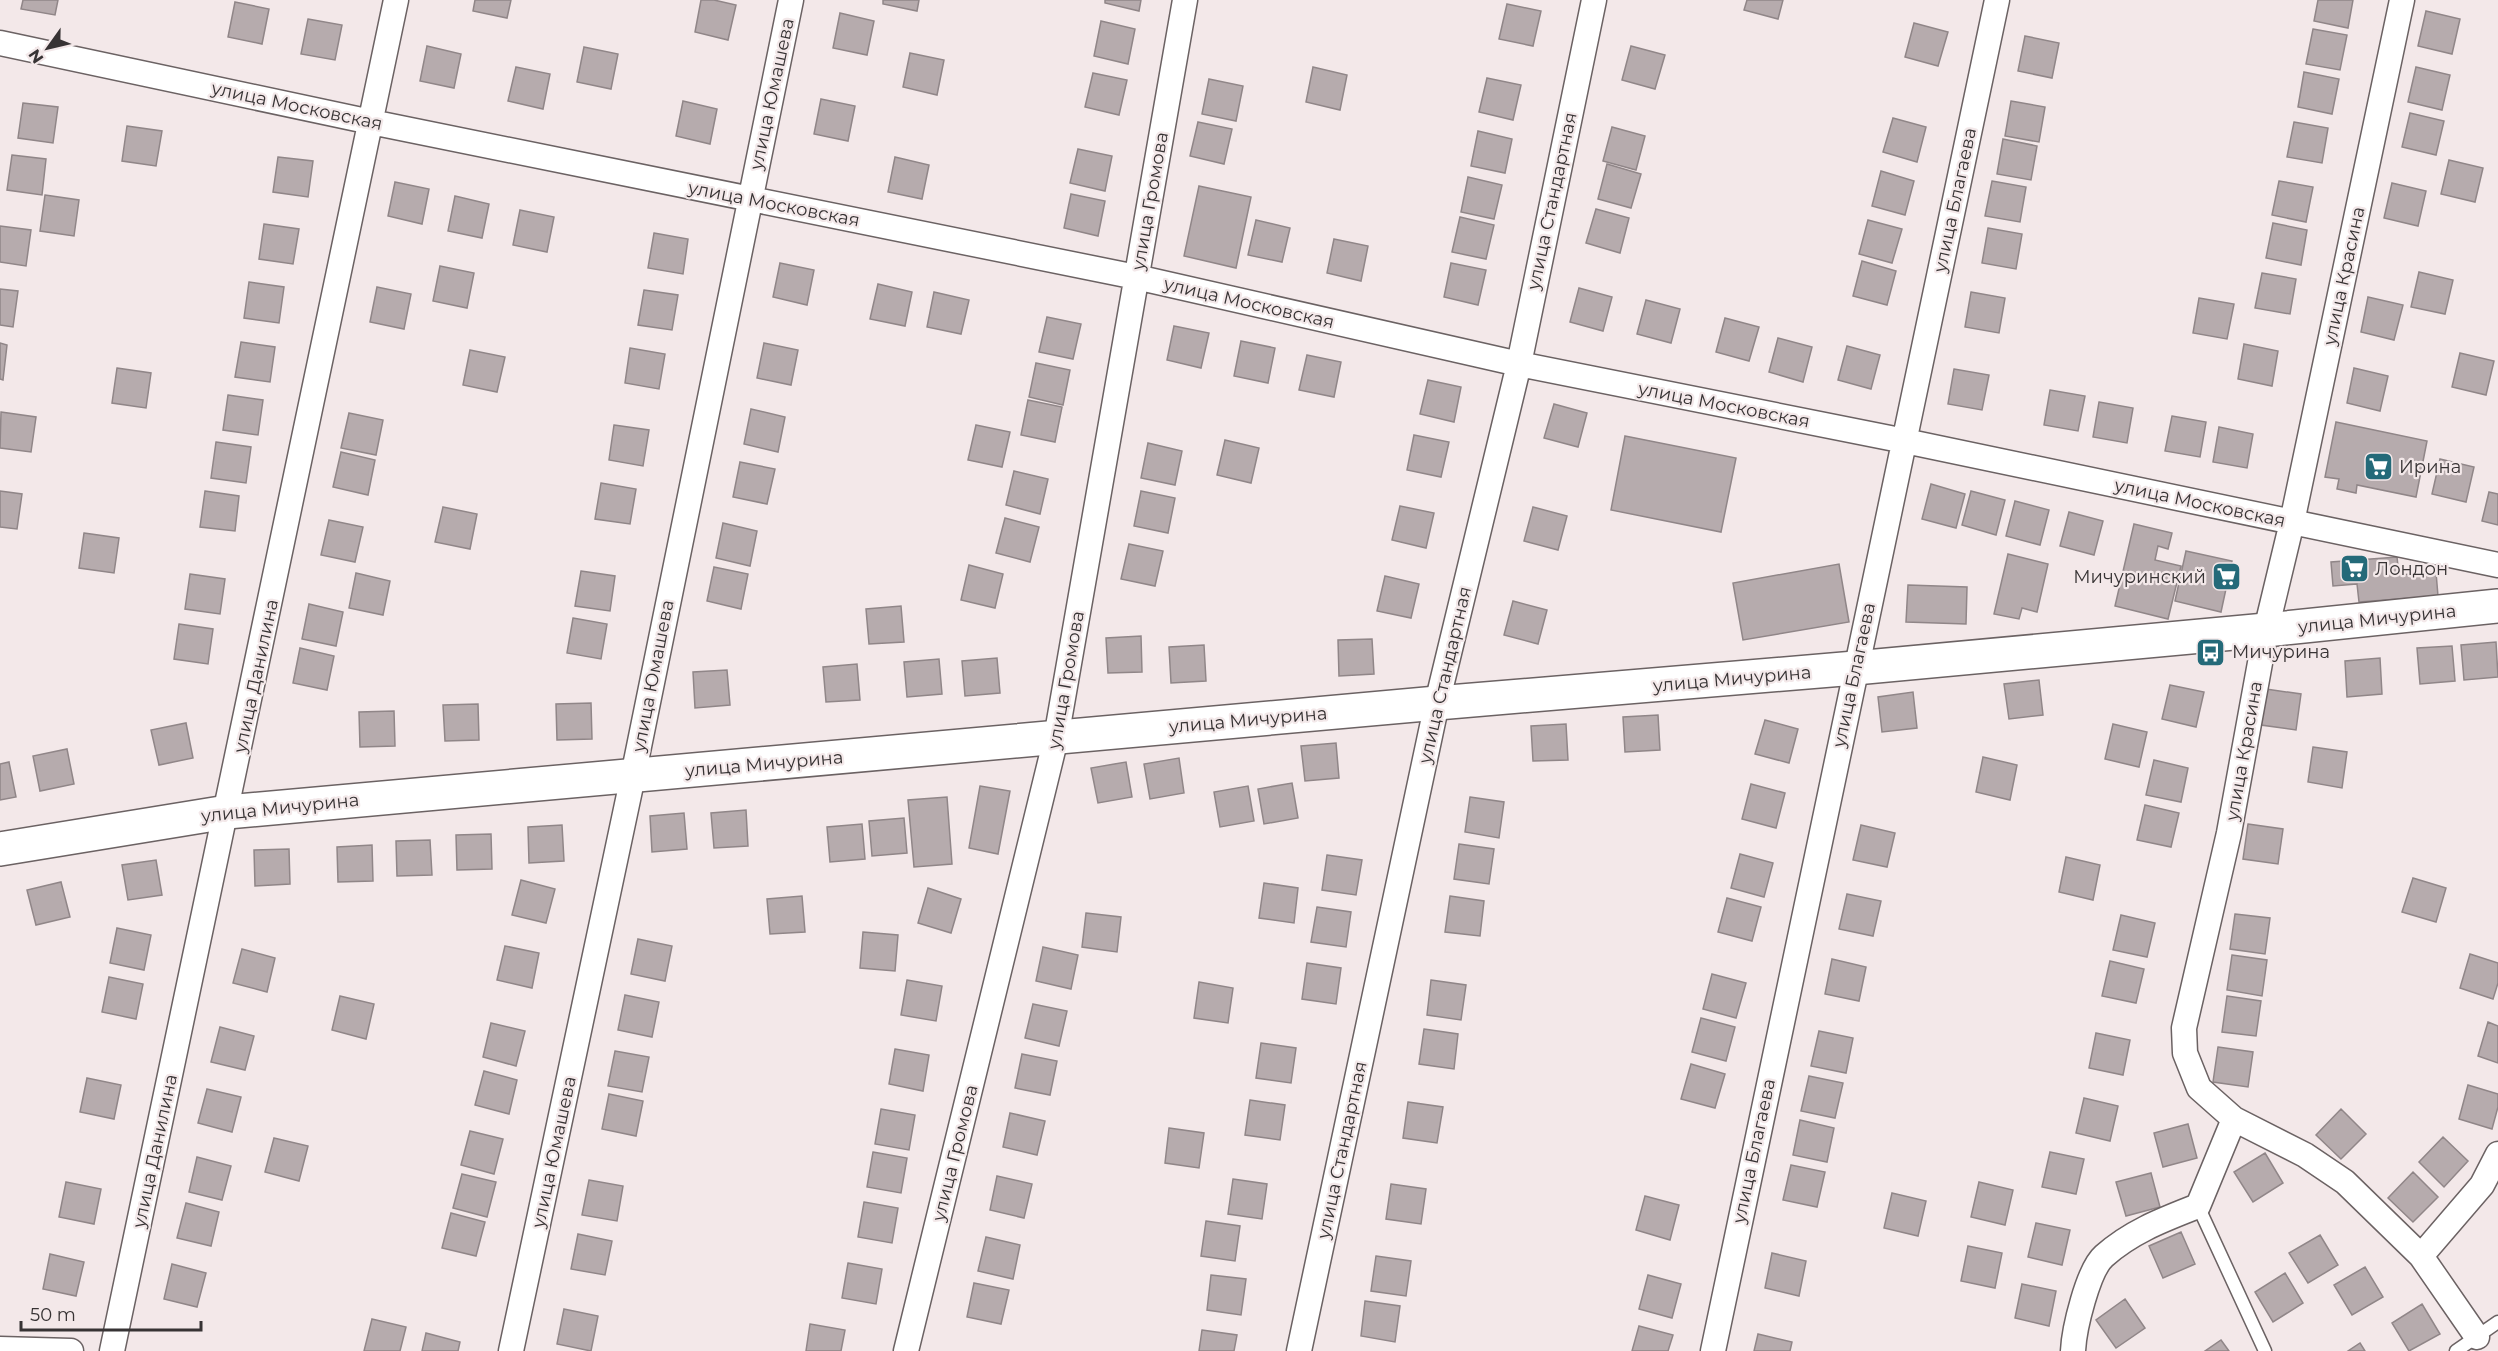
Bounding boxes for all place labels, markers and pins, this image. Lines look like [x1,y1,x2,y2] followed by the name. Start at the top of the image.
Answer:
[2362,451,2394,483] supermarket icon: Ирина
[2399,456,2461,478] place label: Ирина
[2338,553,2370,585] supermarket icon: Лондон
[2375,558,2448,580] place label: Лондон
[2211,561,2243,593] supermarket icon: Мичуринский
[2073,566,2206,588] place label: Мичуринский
[2195,636,2227,668] bus stop icon: Мичурина
[2232,641,2330,663] place label: Мичурина

